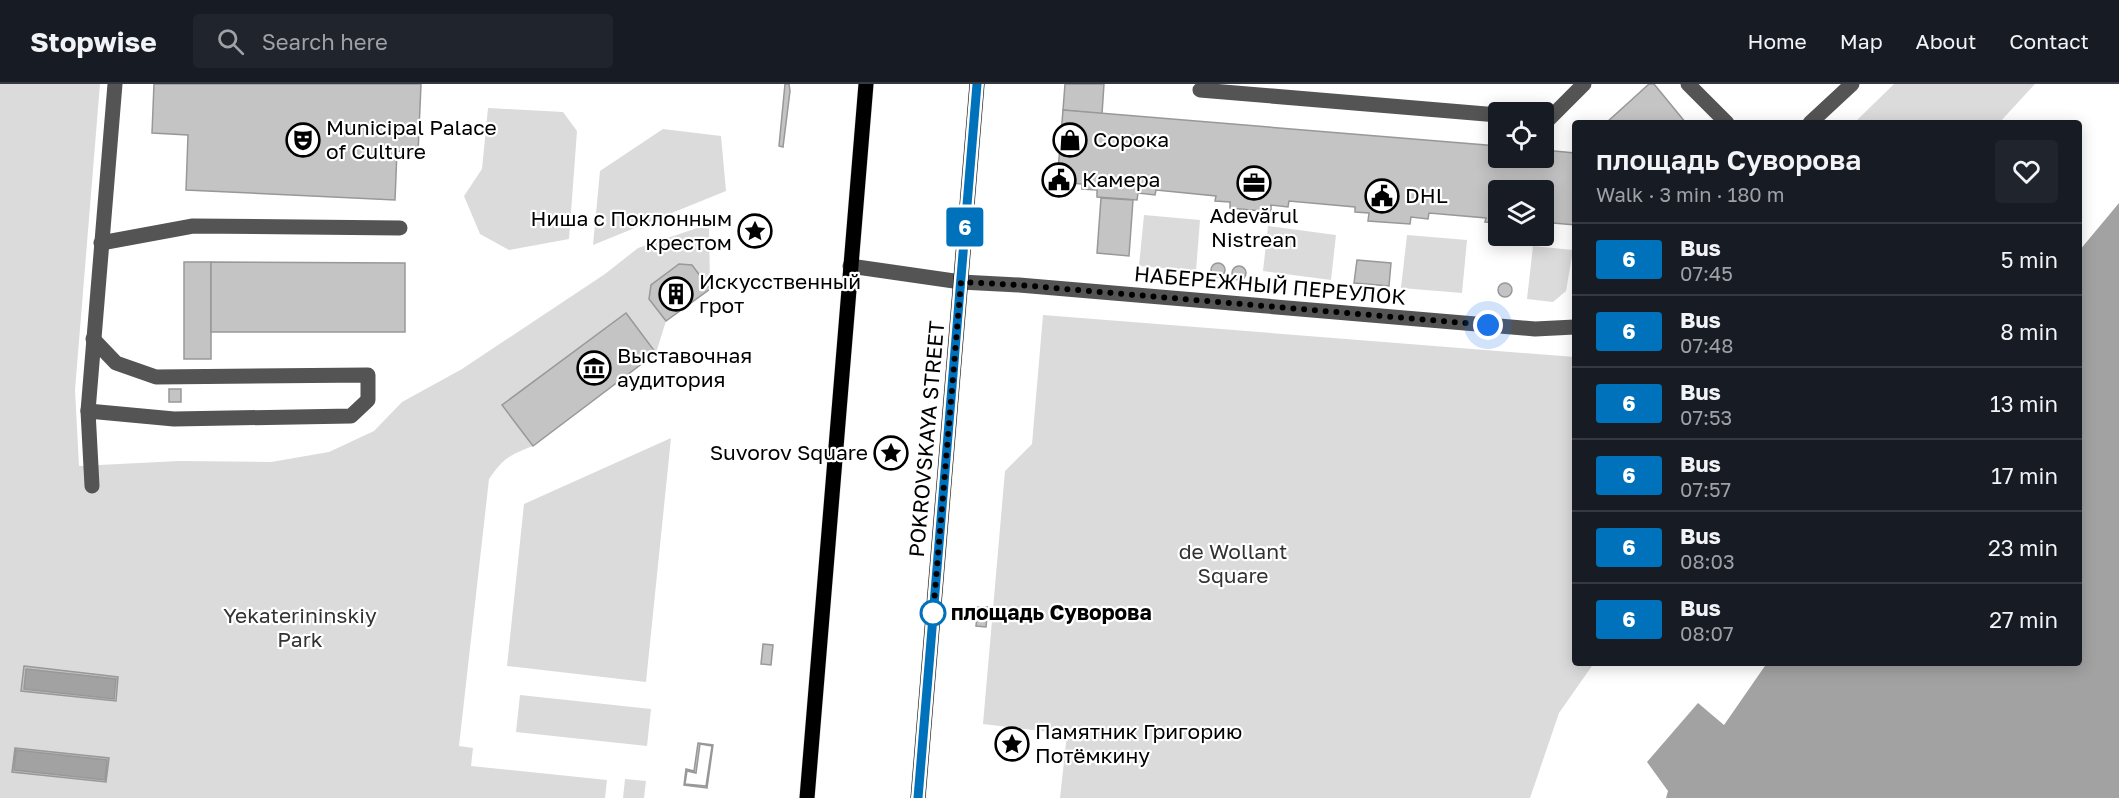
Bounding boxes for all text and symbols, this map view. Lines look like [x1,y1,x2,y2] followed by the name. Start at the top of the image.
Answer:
[193,14,613,68] search box
[30,25,157,58] text: Stopwise
[214,25,247,58] icon: search
[262,28,388,55] text: Search here
[1747,28,1807,54] text: Home
[1840,28,1883,54] text: Map
[1916,28,1976,54] text: About
[2009,28,2089,54] text: Contact
[1488,102,1554,246] map controls
[1488,102,1554,168] button: locate
[326,114,497,164] place label: Municipal Palace of Culture
[285,122,321,158] theatre icon: Municipal Palace of Culture
[1052,122,1088,158] shop icon: Сорока
[1093,126,1169,152] place label: Сорока
[1995,140,2058,203] button: heart
[1596,143,1861,176] text: площадь Суворова
[1041,162,1077,198] public building icon: Камера
[1236,165,1272,201] office icon: Adevărul Nistrean
[1082,166,1160,192] place label: Камера
[1364,178,1400,214] public building icon: DHL
[1488,180,1554,246] button: layers
[1405,182,1448,208] place label: DHL
[1596,182,1784,206] text: Walk · 3 min · 180 m
[1209,202,1299,252] place label: Adevărul Nistrean
[531,205,732,255] place label: Ниша с Поклонным крестом
[946,208,984,246] line badge: 6
[737,213,773,249] place icon: Ниша с Поклонным крестом
[958,214,972,240] text: 6
[1680,234,1721,261] text: Bus
[1622,246,1636,272] text: 6
[2001,246,2058,273] text: 5 min
[1133,260,1407,310] street label: НАБЕРЕЖНЫЙ ПЕРЕУЛОК
[1680,261,1733,285] text: 07:45
[699,268,861,318] place label: Искусственный грот
[658,276,694,312] building icon: Искусственный грот
[1680,306,1721,333] text: Bus
[1473,310,1503,340] your location
[1622,318,1636,344] text: 6
[2000,318,2058,345] text: 8 min
[903,320,949,558] street label: POKROVSKAYA STREET
[1680,333,1733,357] text: 07:48
[617,342,752,392] place label: Выставочная аудитория
[576,350,612,386] museum icon: Выставочная аудитория
[1680,378,1721,405] text: Bus
[1622,390,1636,416] text: 6
[1990,390,2058,417] text: 13 min
[1680,405,1732,429] text: 07:53
[873,435,909,471] place icon: Suvorov Square
[710,439,868,465] place label: Suvorov Square
[1680,450,1721,477] text: Bus
[1622,462,1636,488] text: 6
[1991,462,2058,489] text: 17 min
[1680,477,1731,501] text: 07:57
[1680,522,1721,549] text: Bus
[1622,534,1636,560] text: 6
[1988,534,2058,561] text: 23 min
[1179,538,1287,588] park label: de Wollant Square
[1680,549,1735,573] text: 08:03
[1680,594,1721,621] text: Bus
[951,599,1152,625] place label: площадь Суворова
[920,600,946,626] marker: площадь Суворова
[223,602,377,652] park label: Yekaterininskiy Park
[1622,606,1636,632] text: 6
[1989,606,2058,633] text: 27 min
[1680,621,1734,645] text: 08:07
[1035,718,1242,768] place label: Памятник Григорию Потёмкину
[994,726,1030,762] place icon: Памятник Григорию Потёмкину

